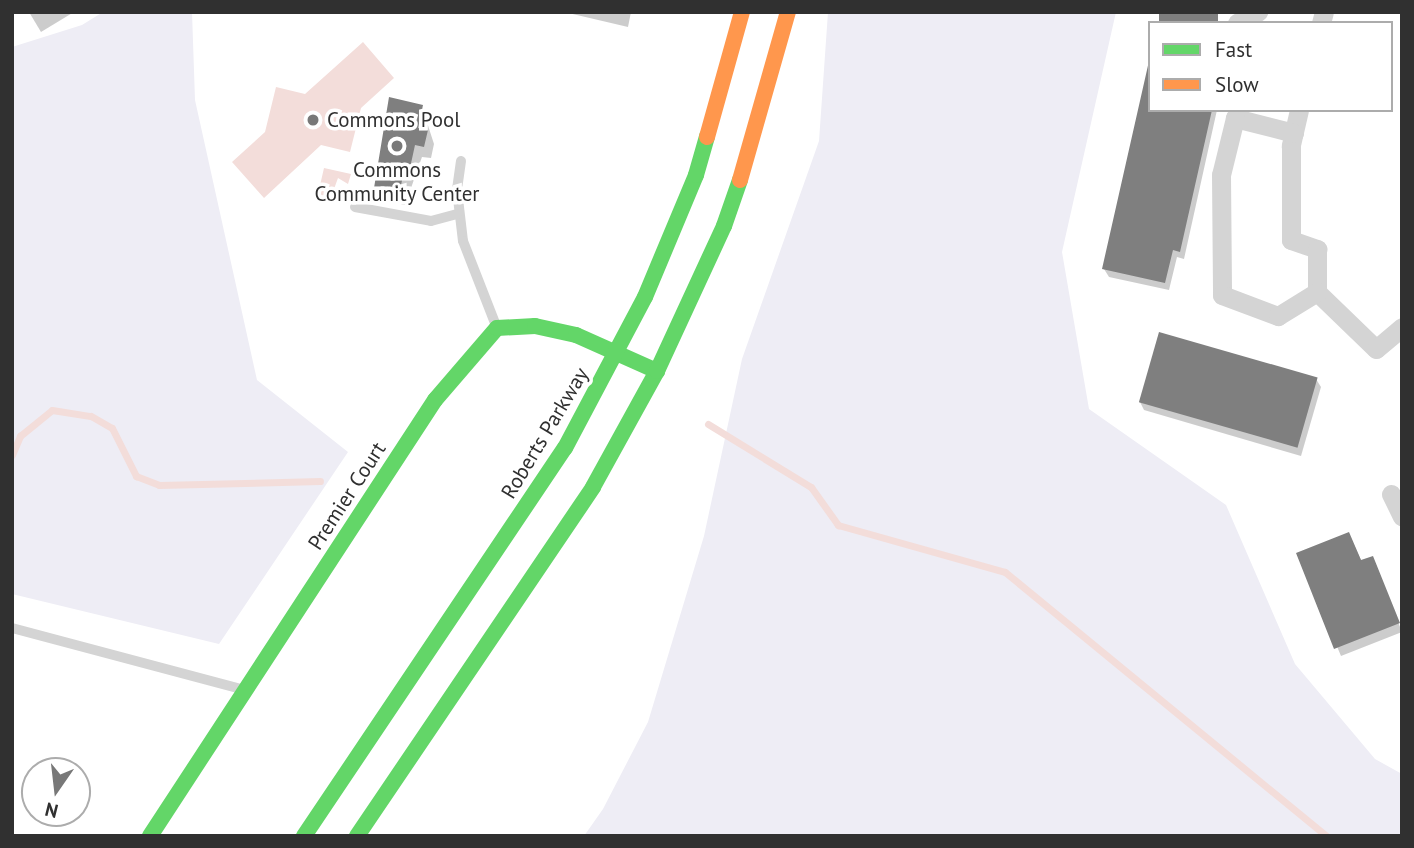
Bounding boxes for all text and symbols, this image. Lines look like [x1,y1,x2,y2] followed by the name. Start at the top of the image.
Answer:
[1148,21,1393,112] legend
[1215,36,1252,63] text: Fast
[1215,71,1259,98] text: Slow
[327,107,460,133] place label: Commons Pool
[305,112,321,128] marker: Commons Pool
[389,138,405,154] marker: Commons Community Center
[314,157,480,207] place label: Commons Community Center
[496,363,594,503] street label: Roberts Parkway
[303,437,391,555] street label: Premier Court
[21,757,91,827] north arrow
[42,797,60,824] text: N

